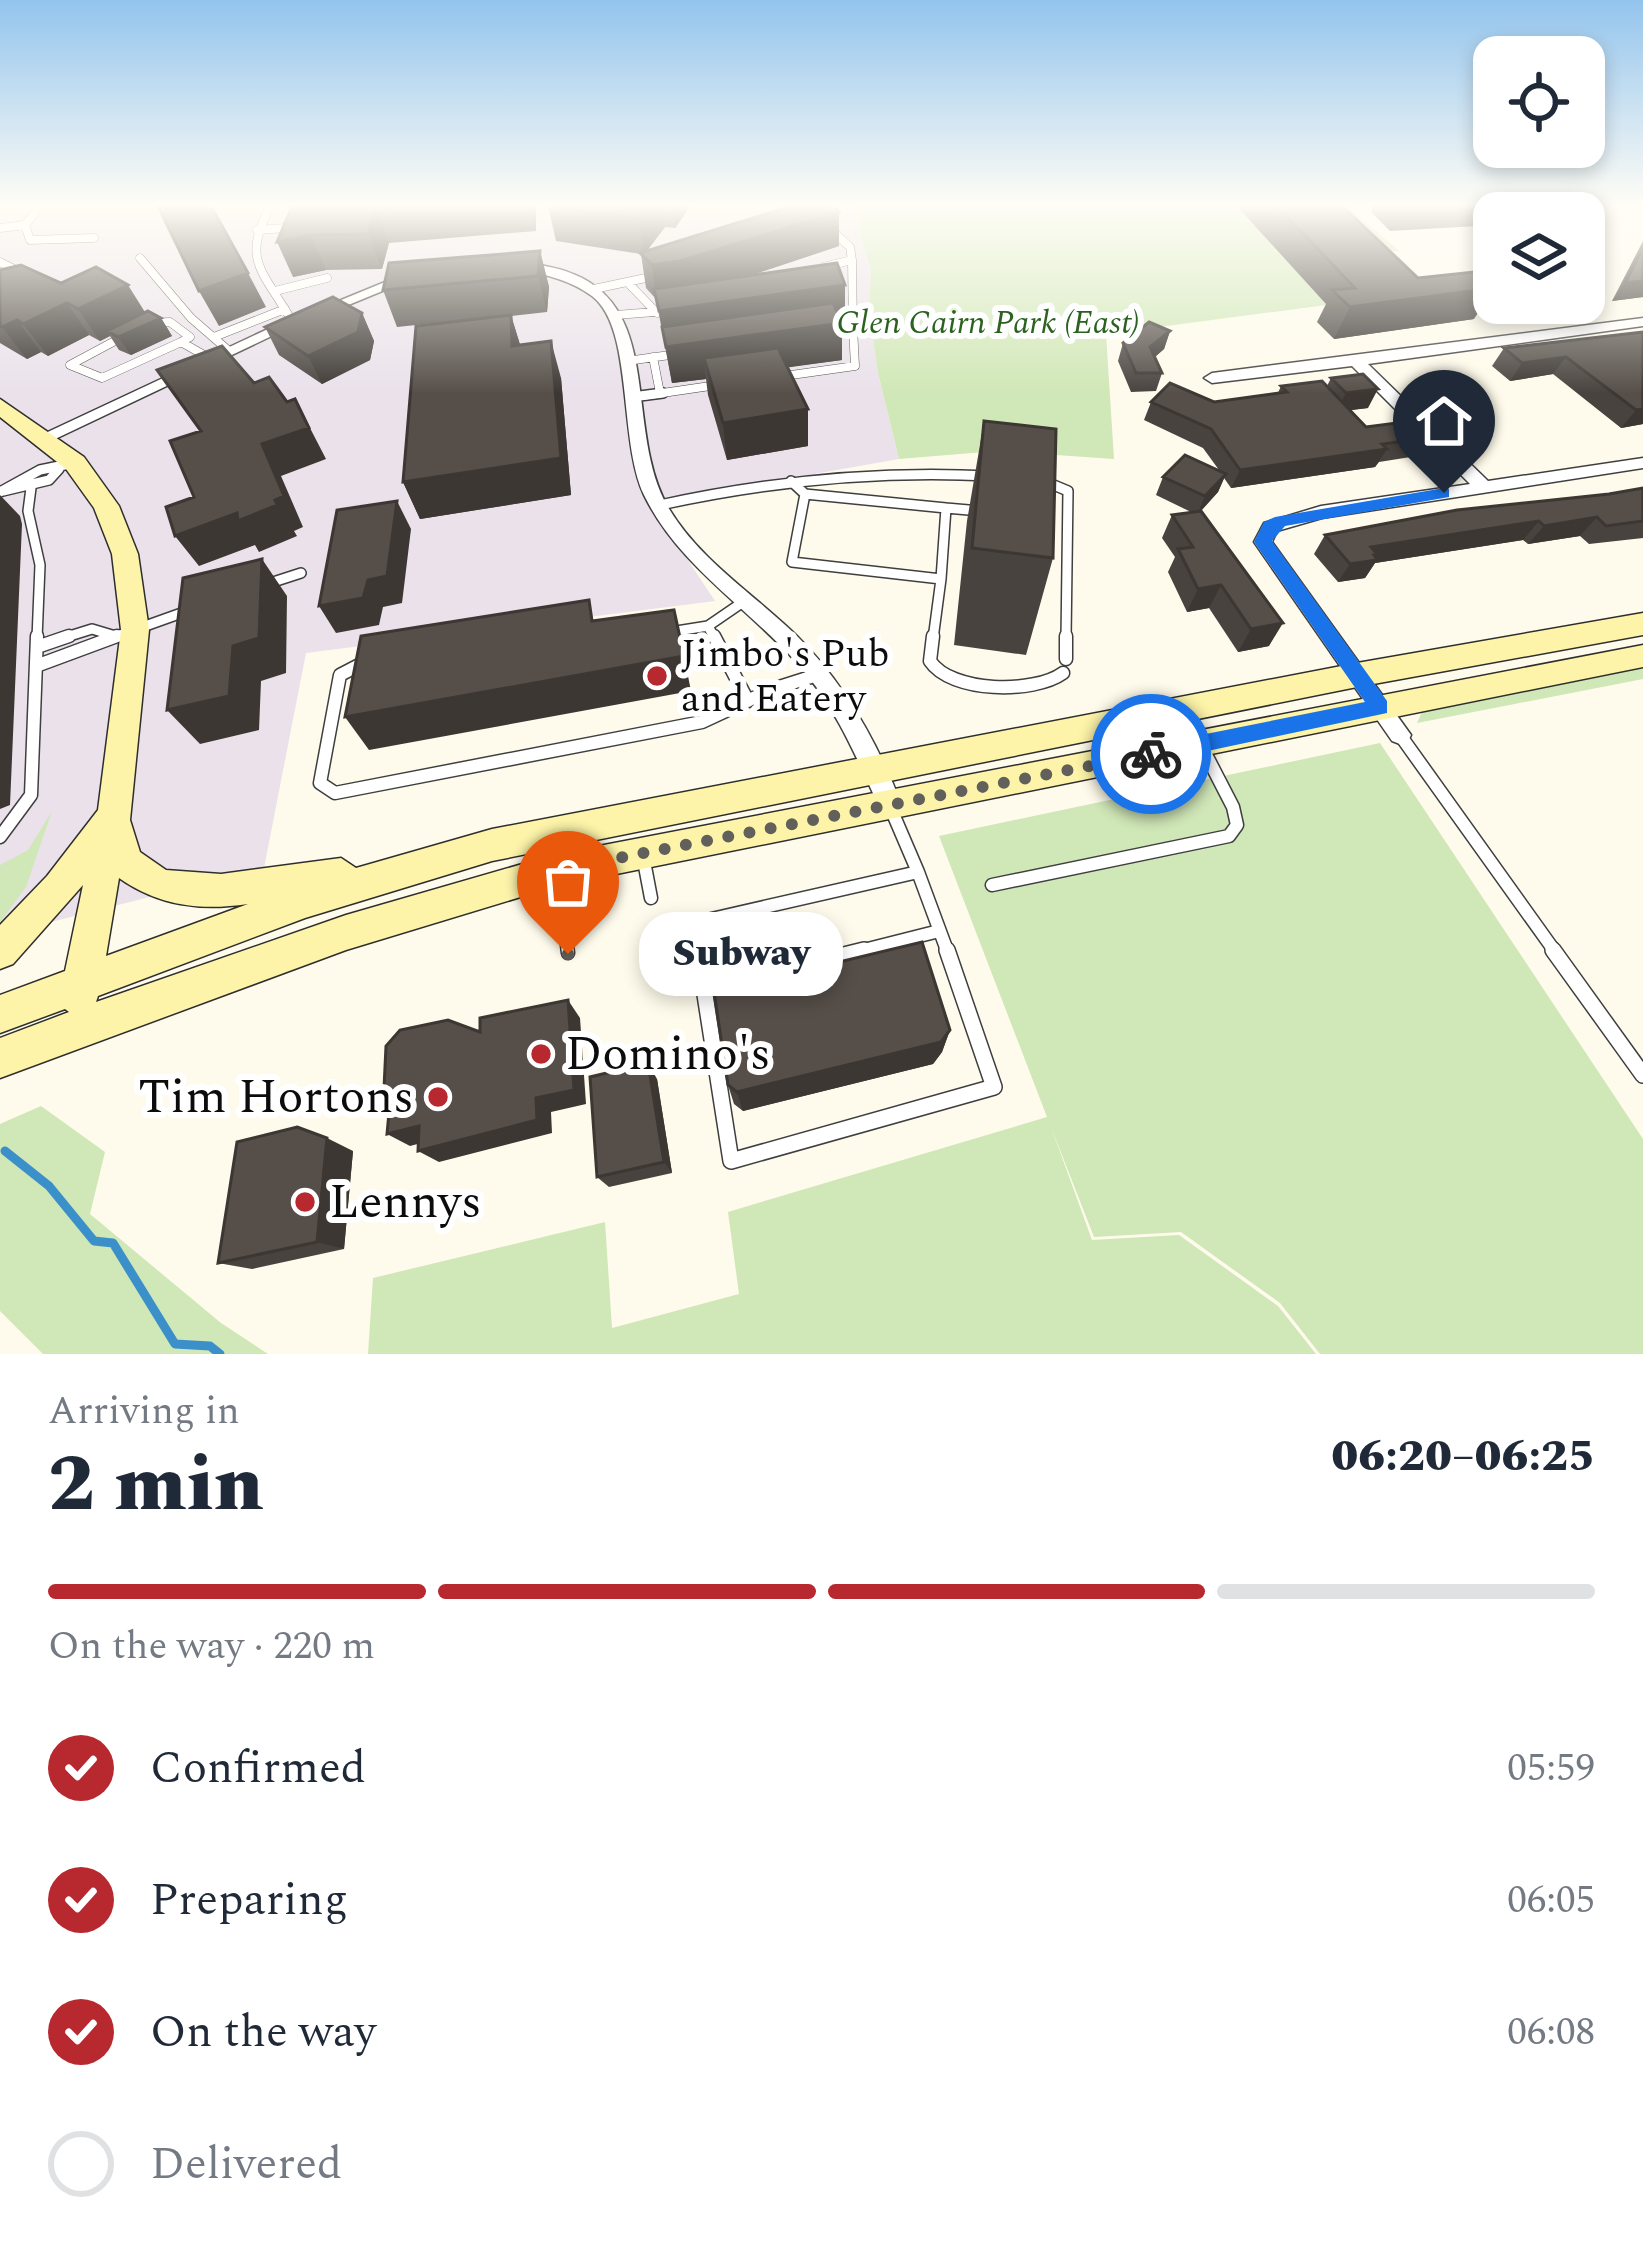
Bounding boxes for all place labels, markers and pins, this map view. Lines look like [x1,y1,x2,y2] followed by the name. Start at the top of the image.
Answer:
[1393,370,1495,493] pin
[681,625,889,729] place label: Jimbo's Pub and Eatery
[644,663,670,689] marker: Jimbo's Pub and Eatery
[517,831,619,954] pin
[640,912,844,996] callout: Subway
[565,1018,771,1091] place label: Domino's
[528,1041,554,1067] marker: Domino's
[138,1061,414,1134] place label: Tim Hortons
[425,1084,451,1110] marker: Tim Hortons
[329,1166,482,1239] place label: Lennys
[292,1189,318,1215] marker: Lennys

